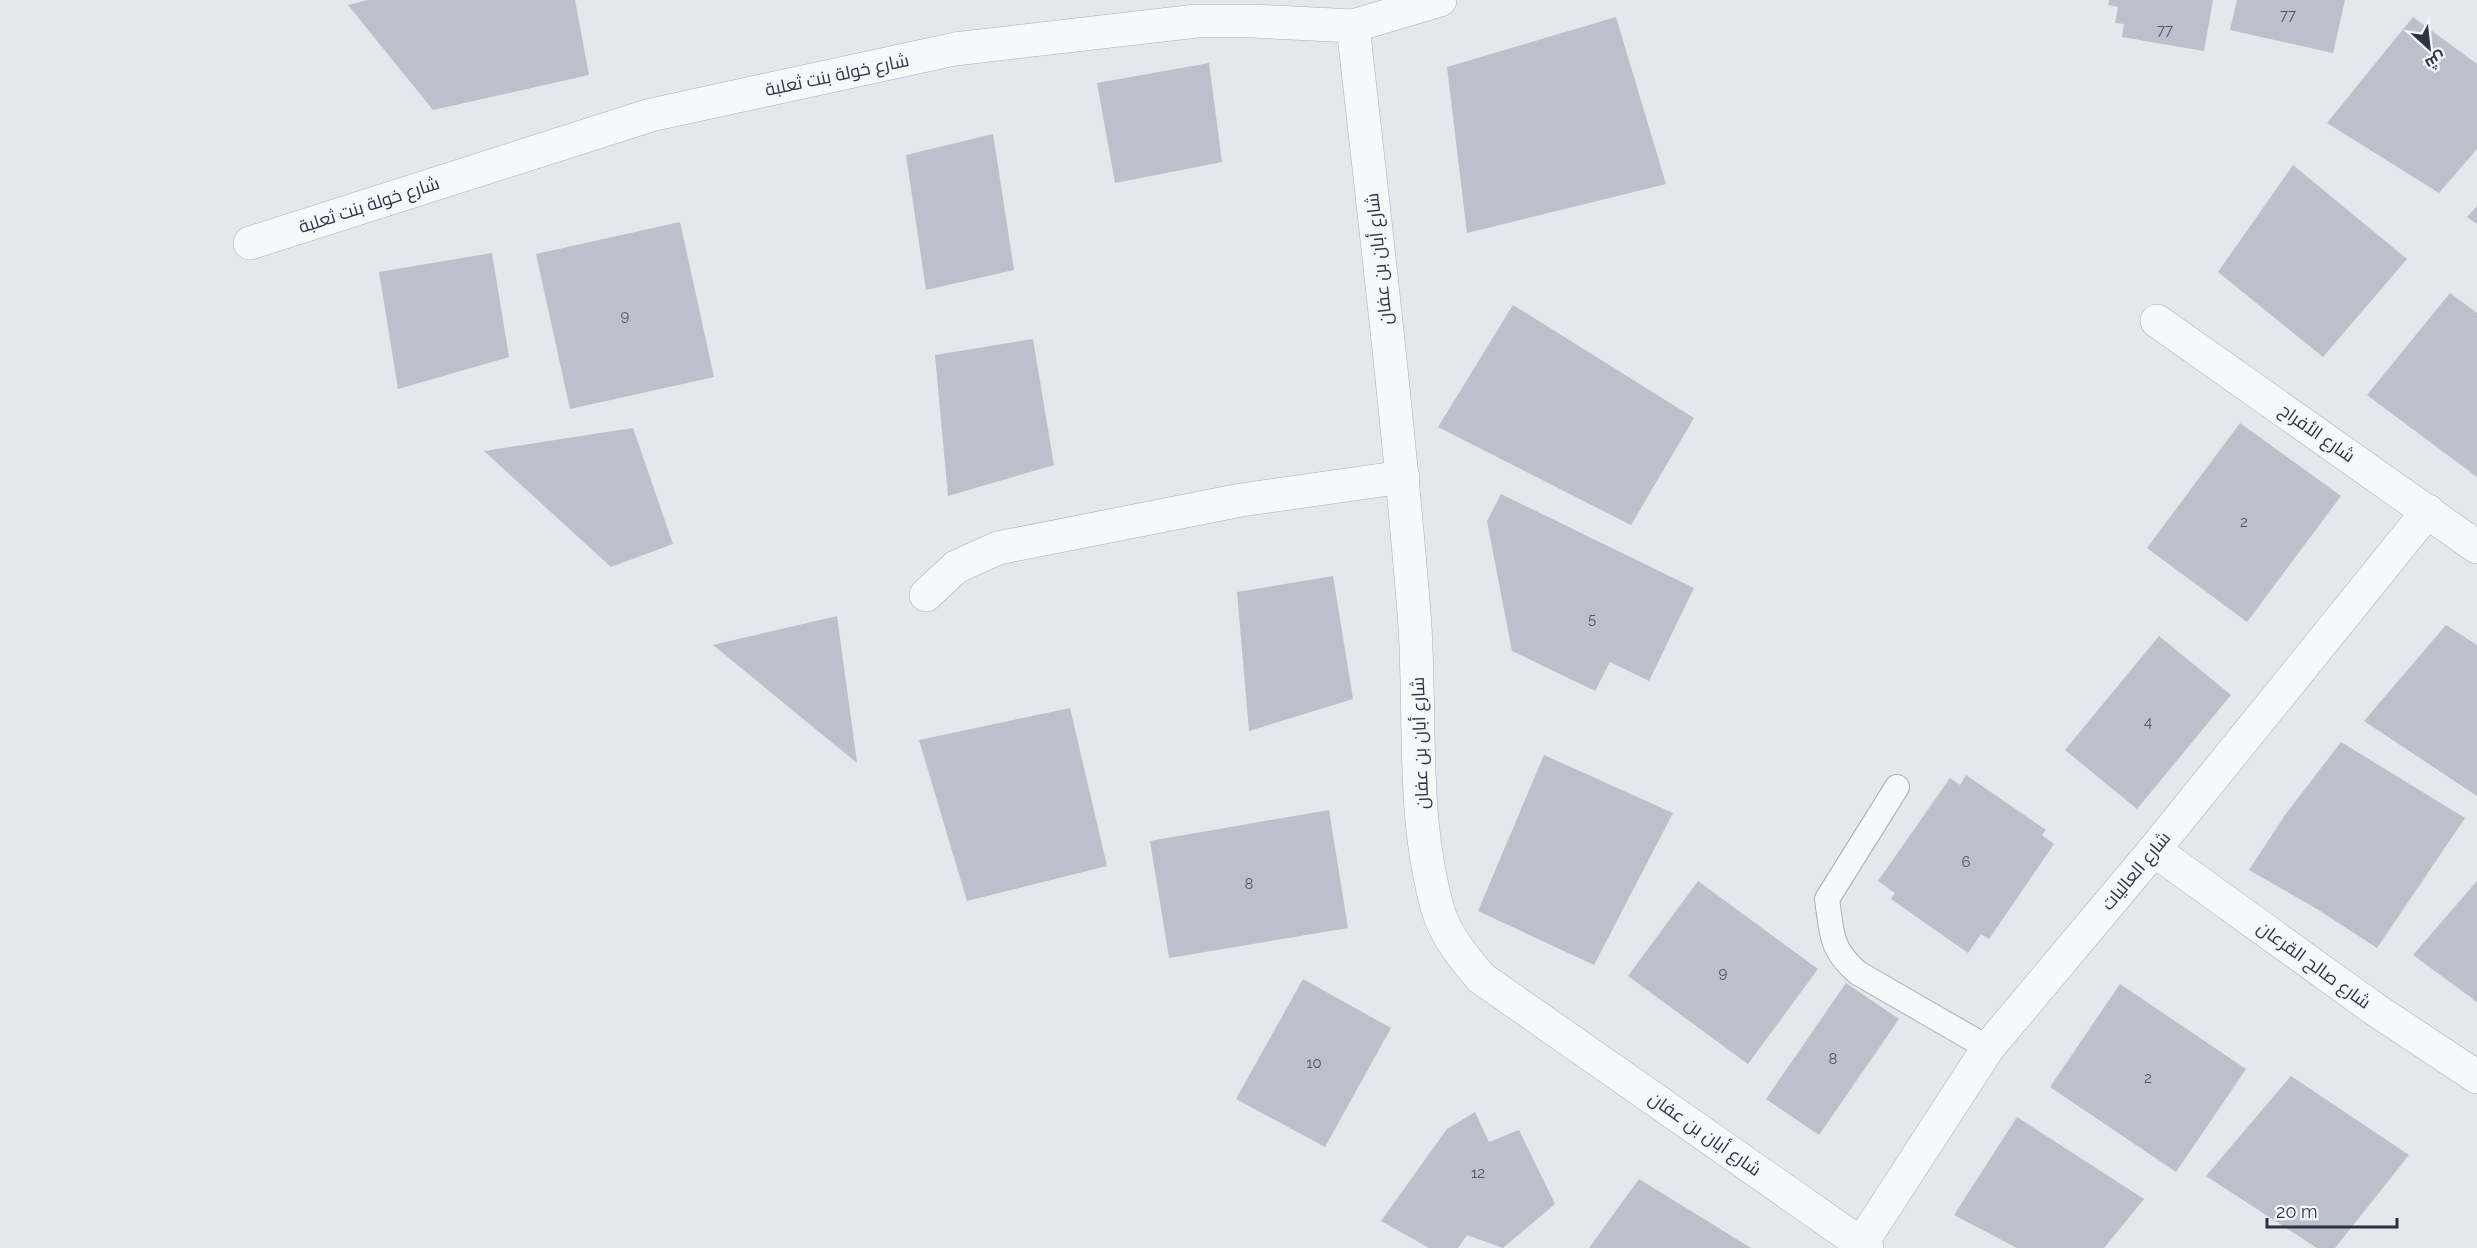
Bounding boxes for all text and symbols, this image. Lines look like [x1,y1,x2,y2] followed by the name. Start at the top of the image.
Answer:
[2280,6,2296,24] house number: 77
[2399,18,2459,78] north arrow
[2157,21,2173,39] house number: 77
[2422,48,2449,74] text: ش
[763,49,911,102] street label: شارع خولة بنت ثعلبة
[296,172,442,239] street label: شارع خولة بنت ثعلبة
[1361,192,1398,326] street label: شارع أبان بن عفان
[621,307,630,325] house number: 9
[2274,399,2359,468] street label: شارع الأفراح
[2240,513,2248,531] house number: 2
[1588,610,1596,628] house number: 5
[1407,676,1434,810] street label: شارع أبان بن عفان
[2144,713,2152,731] house number: 4
[2097,827,2176,915] street label: شارع العاليات
[1961,853,1971,871] house number: 6
[1245,875,1254,893] house number: 8
[2252,916,2375,1014] street label: شارع صالح القرعان
[1719,964,1728,982] house number: 9
[1829,1050,1838,1068] house number: 8
[1306,1054,1322,1072] house number: 10
[2144,1069,2152,1087] house number: 2
[1644,1087,1766,1182] street label: شارع أبان بن عفان
[1471,1164,1485,1182] house number: 12
[2267,1191,2398,1229] scale bar
[2276,1201,2318,1222] text: 20 m

